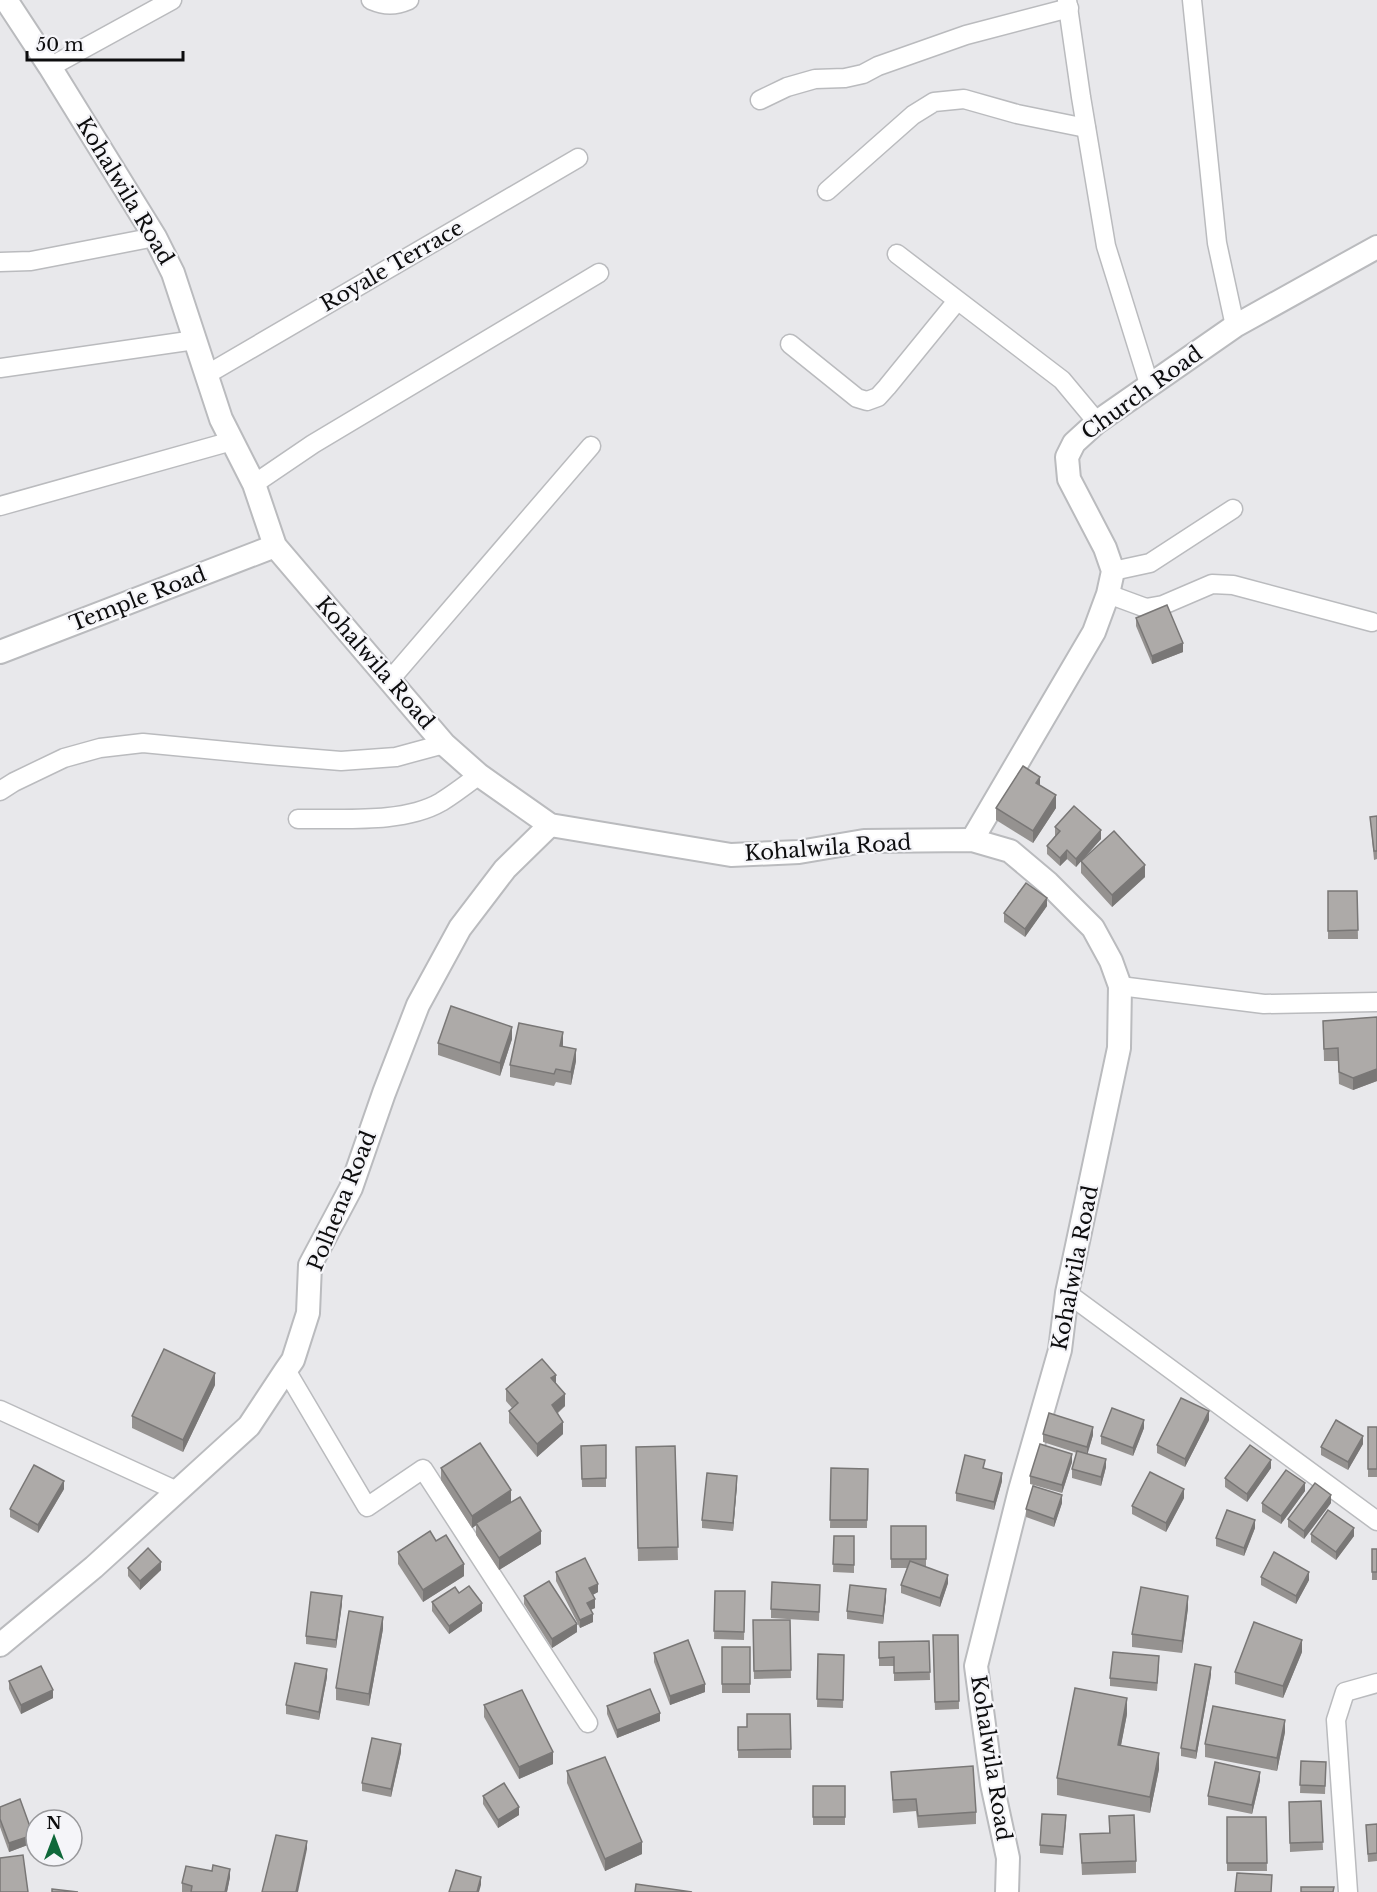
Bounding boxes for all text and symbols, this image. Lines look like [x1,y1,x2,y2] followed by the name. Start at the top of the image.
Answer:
[27,24,183,62] scale bar
[36,34,84,56] text: 50 m
[71,113,179,269] street label: Kohalwila Road
[316,215,468,317] street label: Royale Terrace
[1077,341,1207,445] street label: Church Road
[66,561,210,637] street label: Temple Road
[310,591,440,735] street label: Kohalwila Road
[744,829,912,867] street label: Kohalwila Road
[302,1127,382,1275] street label: Polhena Road
[1046,1183,1104,1353] street label: Kohalwila Road
[965,1673,1017,1843] street label: Kohalwila Road
[24,1808,84,1868] north arrow
[46,1813,62,1833] text: N

